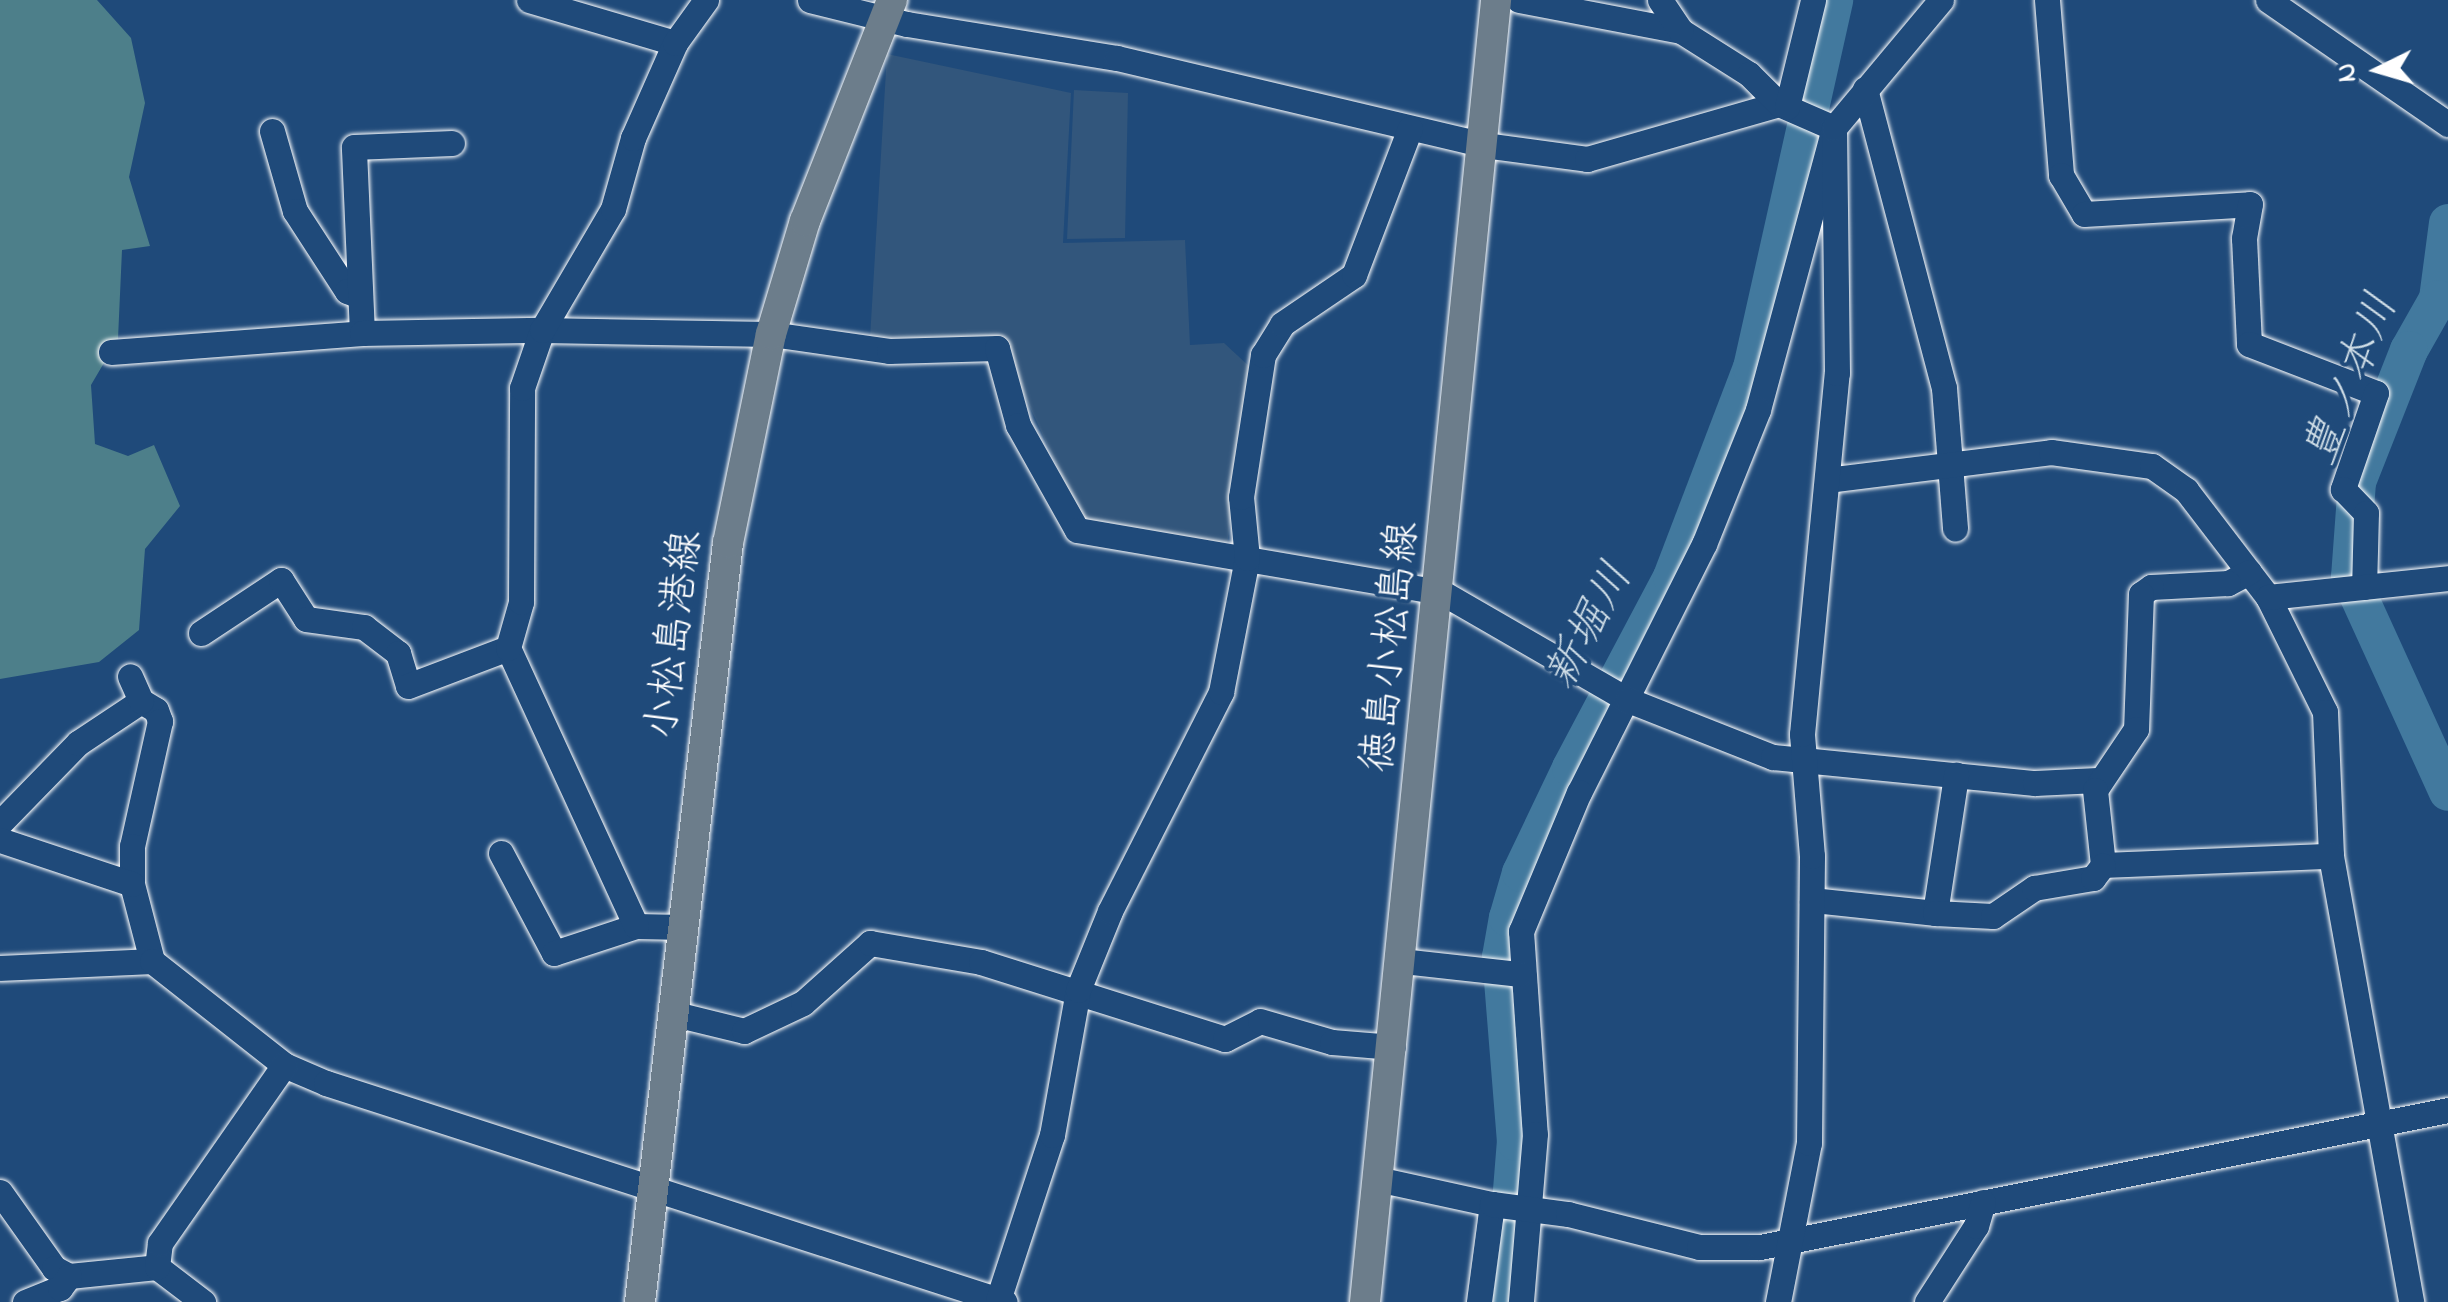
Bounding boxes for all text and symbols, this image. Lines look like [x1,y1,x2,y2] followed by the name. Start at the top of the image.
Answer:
[2328,20,2428,120] north arrow
[2326,61,2369,84] text: N
[2294,286,2412,474] water label: 豊ノ本川
[1354,519,1430,775] street label: 徳島小松島線
[638,528,714,742] street label: 小松島港線
[1535,555,1647,699] water label: 新堀川

